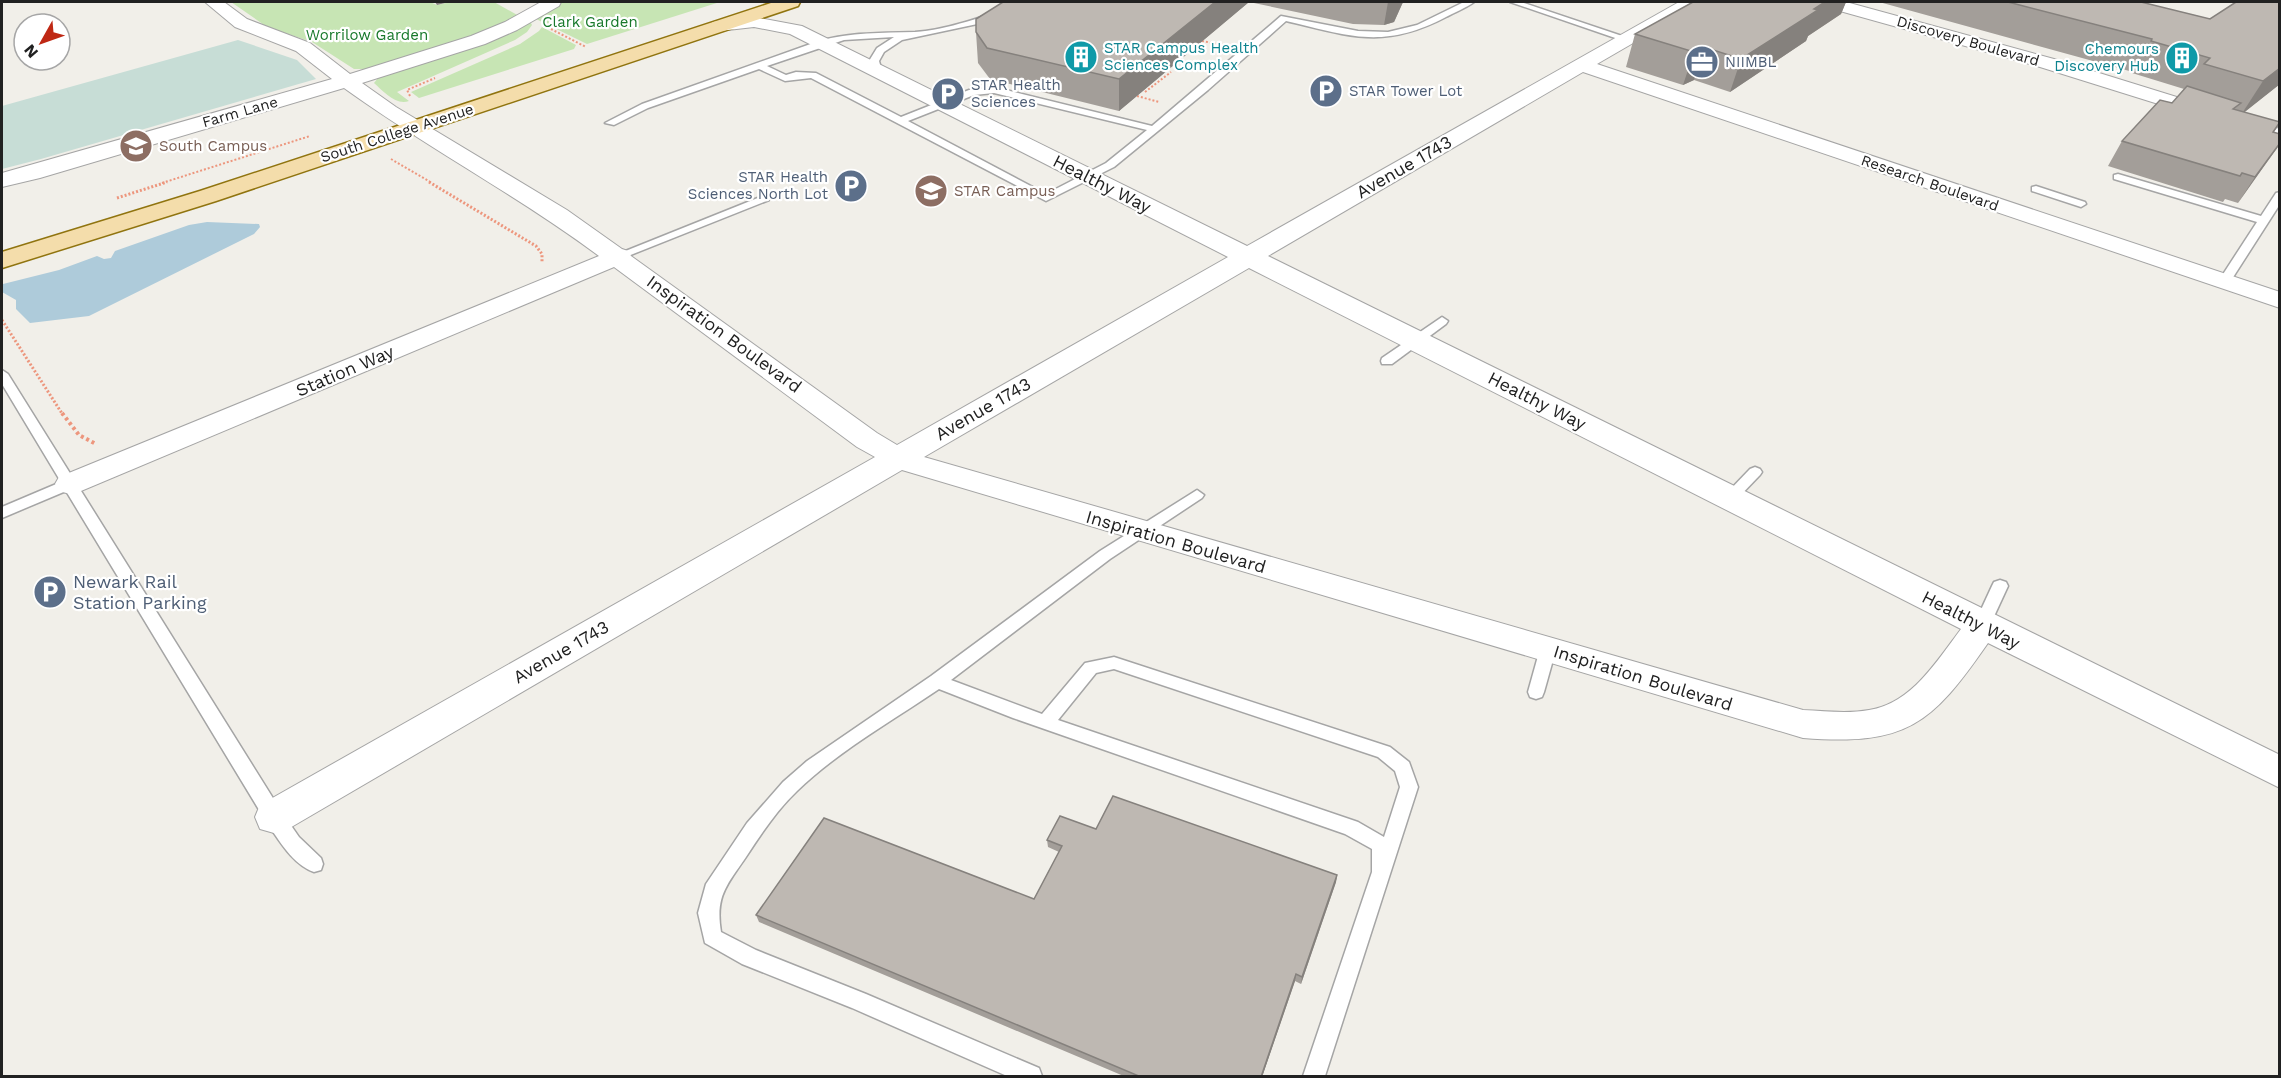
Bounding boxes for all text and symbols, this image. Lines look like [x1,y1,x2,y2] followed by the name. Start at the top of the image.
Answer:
[12,12,72,72] north arrow
[1895,12,2041,70] street label: Discovery Boulevard
[542,13,638,31] park label: Clark Garden
[306,26,428,44] park label: Worrilow Garden
[1063,39,1099,75] building icon: STAR Campus Health Sciences Complex
[1104,39,1259,74] place label: STAR Campus Health Sciences Complex
[2054,40,2159,75] place label: Chemours Discovery Hub
[2164,40,2200,76] building icon: Chemours Discovery Hub
[20,41,42,62] text: N
[1684,44,1720,80] office icon: NIIMBL
[1725,53,1776,71] place label: NIIMBL
[1308,73,1344,109] parking icon: STAR Tower Lot
[930,76,966,112] parking icon: STAR Health Sciences
[971,76,1061,111] place label: STAR Health Sciences
[1349,82,1463,100] place label: STAR Tower Lot
[200,93,280,131] street label: Farm Lane
[318,100,476,166] street label: South College Avenue
[118,128,154,164] school or university icon: South Campus
[1352,131,1455,202] street label: Avenue 1743
[159,137,267,155] place label: South Campus
[1050,150,1155,218] street label: Healthy Way
[1859,151,2001,215] street label: Research Boulevard
[688,168,829,203] place label: STAR Health Sciences North Lot
[833,168,869,204] parking icon: STAR Health Sciences North Lot
[913,173,949,209] school or university icon: STAR Campus
[954,182,1056,200] place label: STAR Campus
[643,270,806,397] street label: Inspiration Boulevard
[293,340,398,401] street label: Station Way
[1485,367,1590,435] street label: Healthy Way
[931,373,1034,444] street label: Avenue 1743
[1084,506,1269,577] street label: Inspiration Boulevard
[73,571,207,613] place label: Newark Rail Station Parking
[32,574,68,610] parking icon: Newark Rail Station Parking
[1919,586,2024,654] street label: Healthy Way
[509,616,612,687] street label: Avenue 1743
[1551,640,1735,715] street label: Inspiration Boulevard

